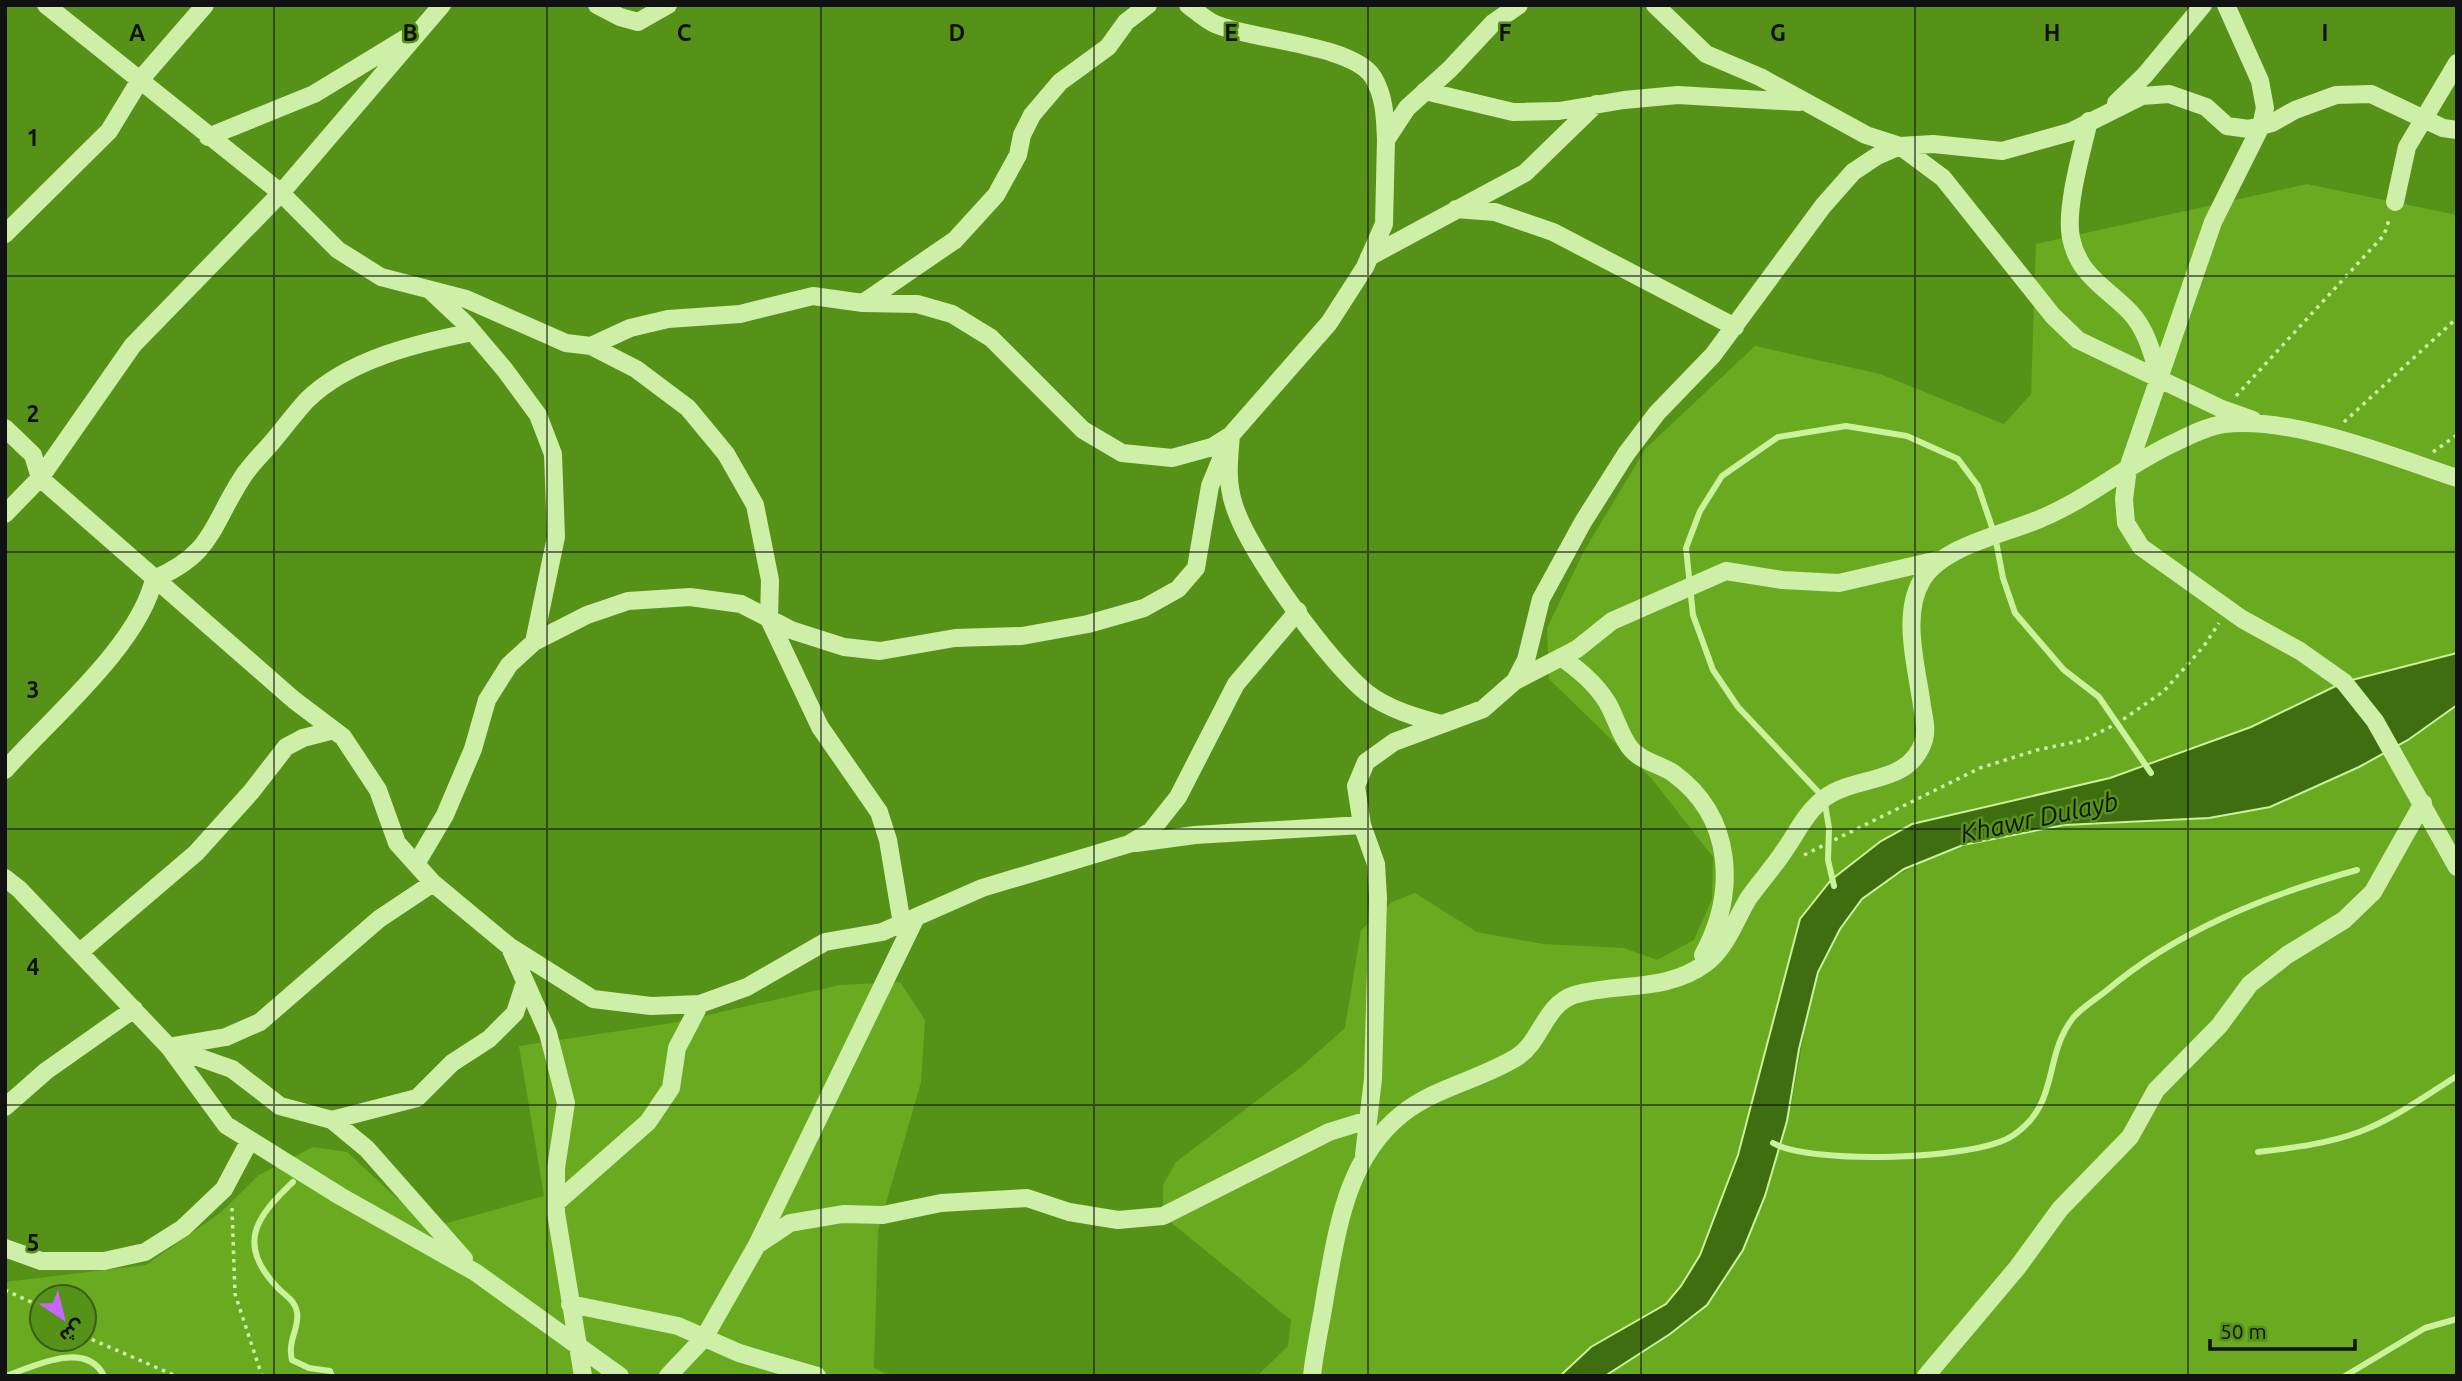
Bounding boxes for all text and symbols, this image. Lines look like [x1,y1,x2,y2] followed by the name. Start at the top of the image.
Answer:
[129,20,145,45] text: A
[402,20,418,45] text: B
[677,20,692,45] text: C
[949,20,965,45] text: D
[1224,20,1238,45] text: E
[1499,20,1512,45] text: F
[1770,20,1786,45] text: G
[2044,20,2060,45] text: H
[2322,20,2328,45] text: I
[27,125,39,150] text: 1
[27,401,39,426] text: 2
[27,677,39,702] text: 3
[1957,786,2121,848] water label: Khawr Dulayb
[27,954,40,979] text: 4
[27,1230,39,1255] text: 5
[28,1283,98,1353] north arrow
[2210,1308,2355,1352] scale bar
[56,1315,90,1348] text: ش
[2220,1319,2267,1343] text: 50 m

